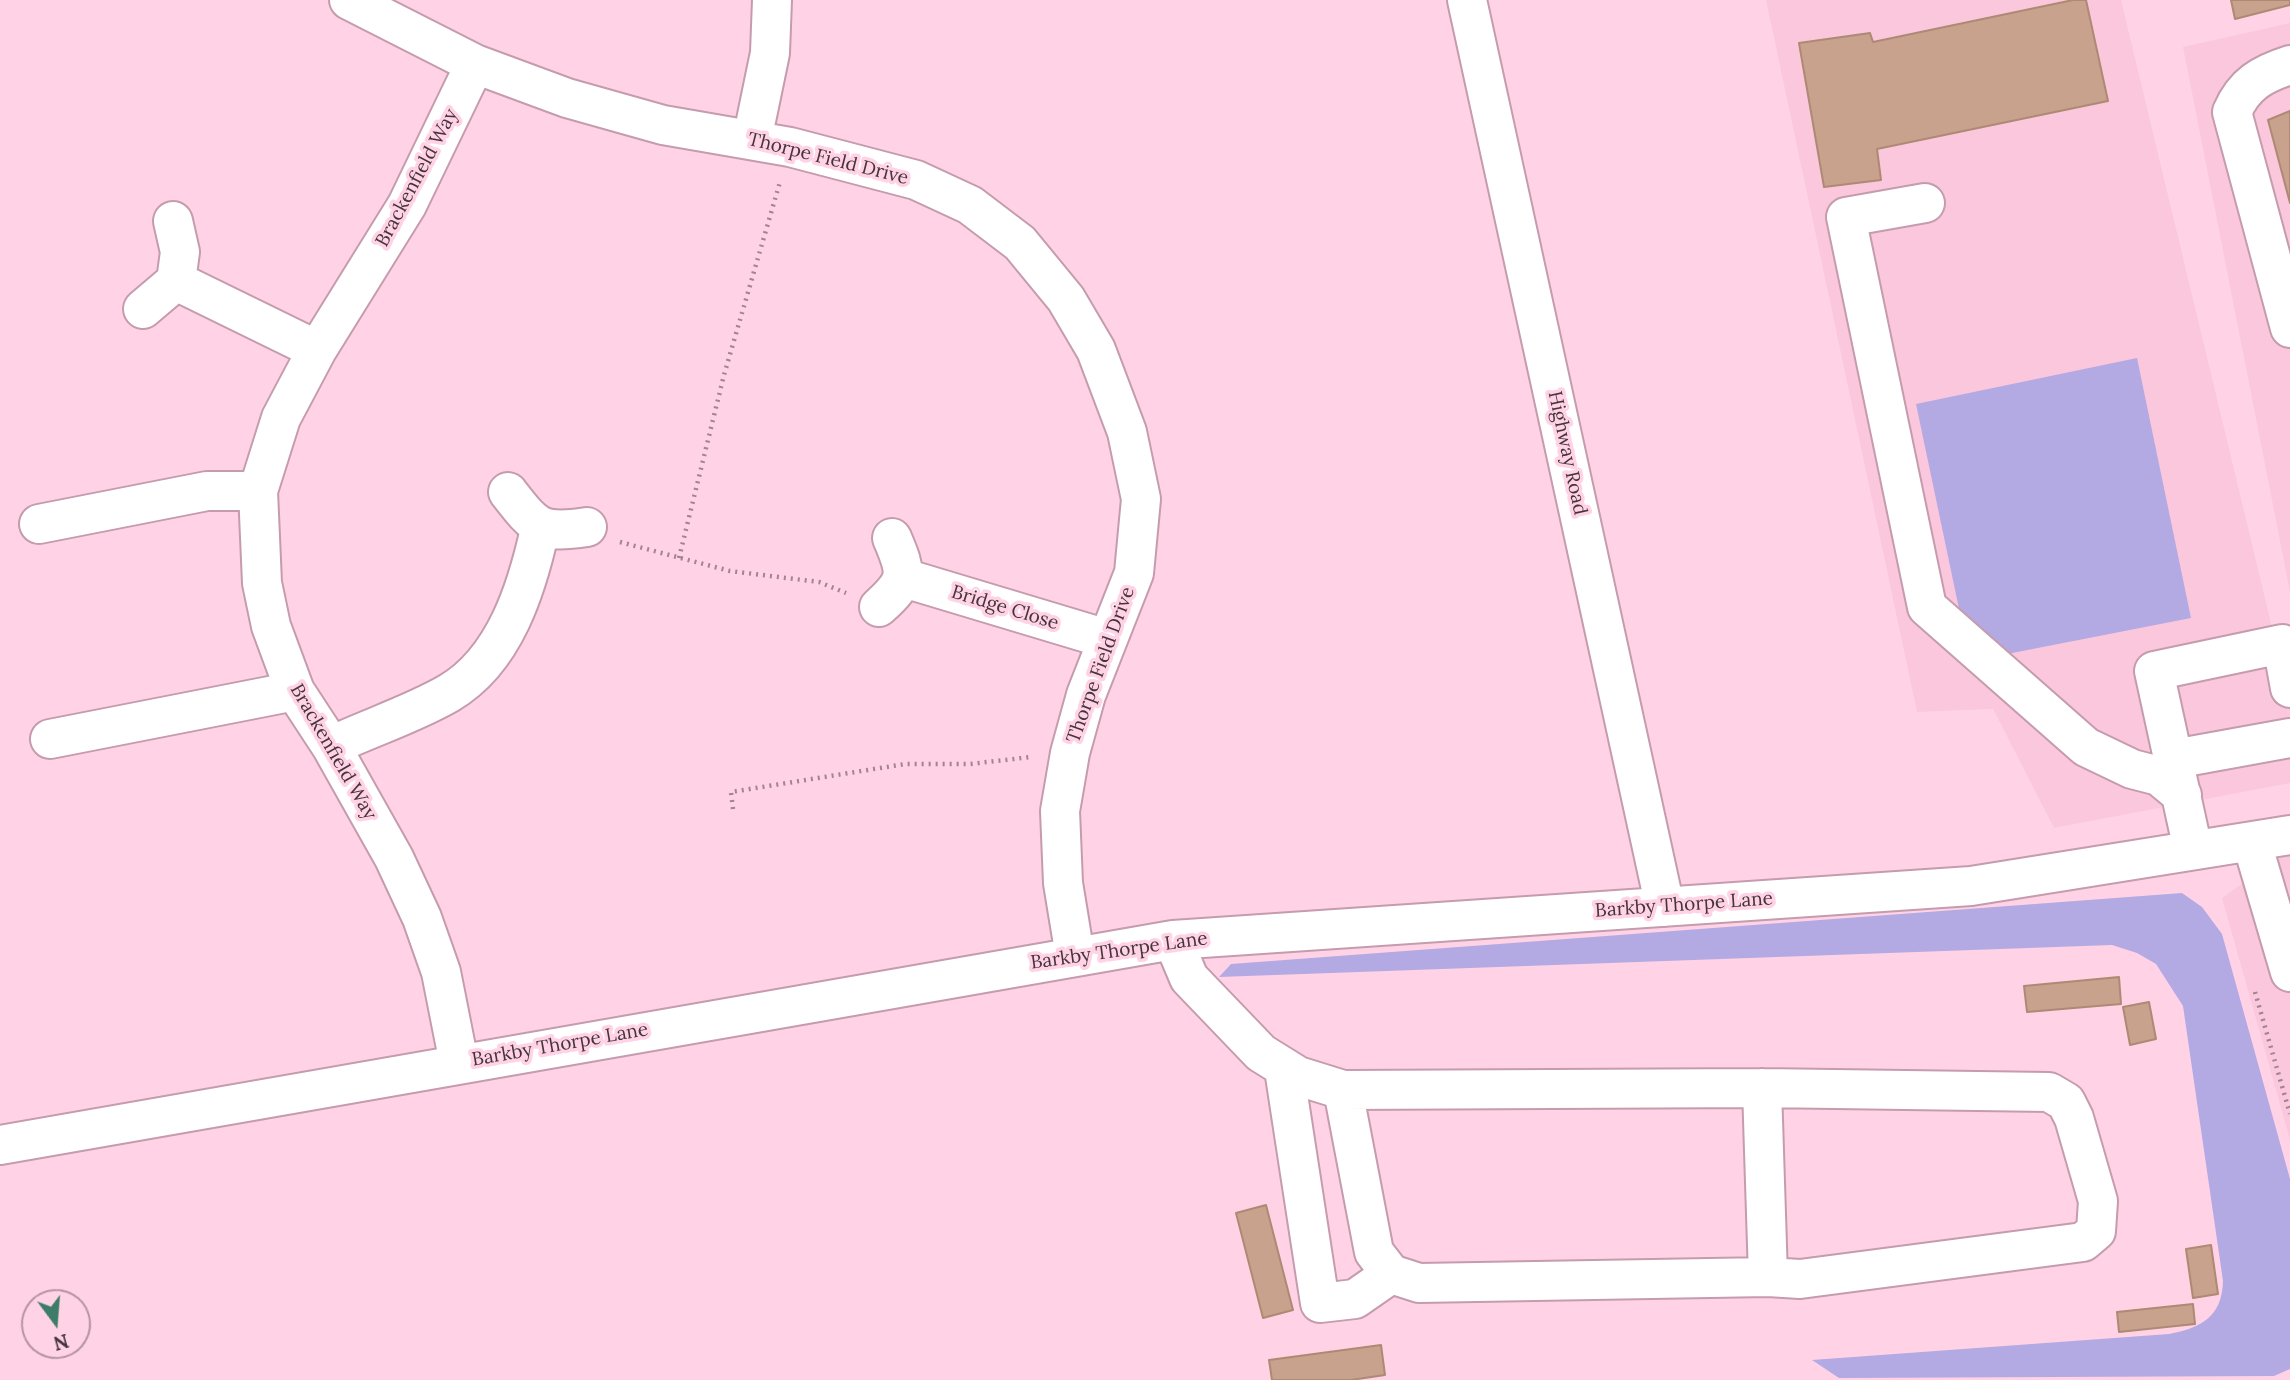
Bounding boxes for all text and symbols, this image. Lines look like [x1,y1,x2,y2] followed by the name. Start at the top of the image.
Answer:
[371,105,463,251] street label: Brackenfield Way
[745,128,911,190] street label: Thorpe Field Drive
[1543,389,1591,517] street label: Highway Road
[949,581,1061,635] street label: Bridge Close
[1062,584,1140,746] street label: Thorpe Field Drive
[285,680,381,824] street label: Brackenfield Way
[1594,887,1774,923] street label: Barkby Thorpe Lane
[1029,927,1209,975] street label: Barkby Thorpe Lane
[470,1018,650,1072] street label: Barkby Thorpe Lane
[21,1289,91,1359] north arrow
[51,1329,72,1356] text: N

